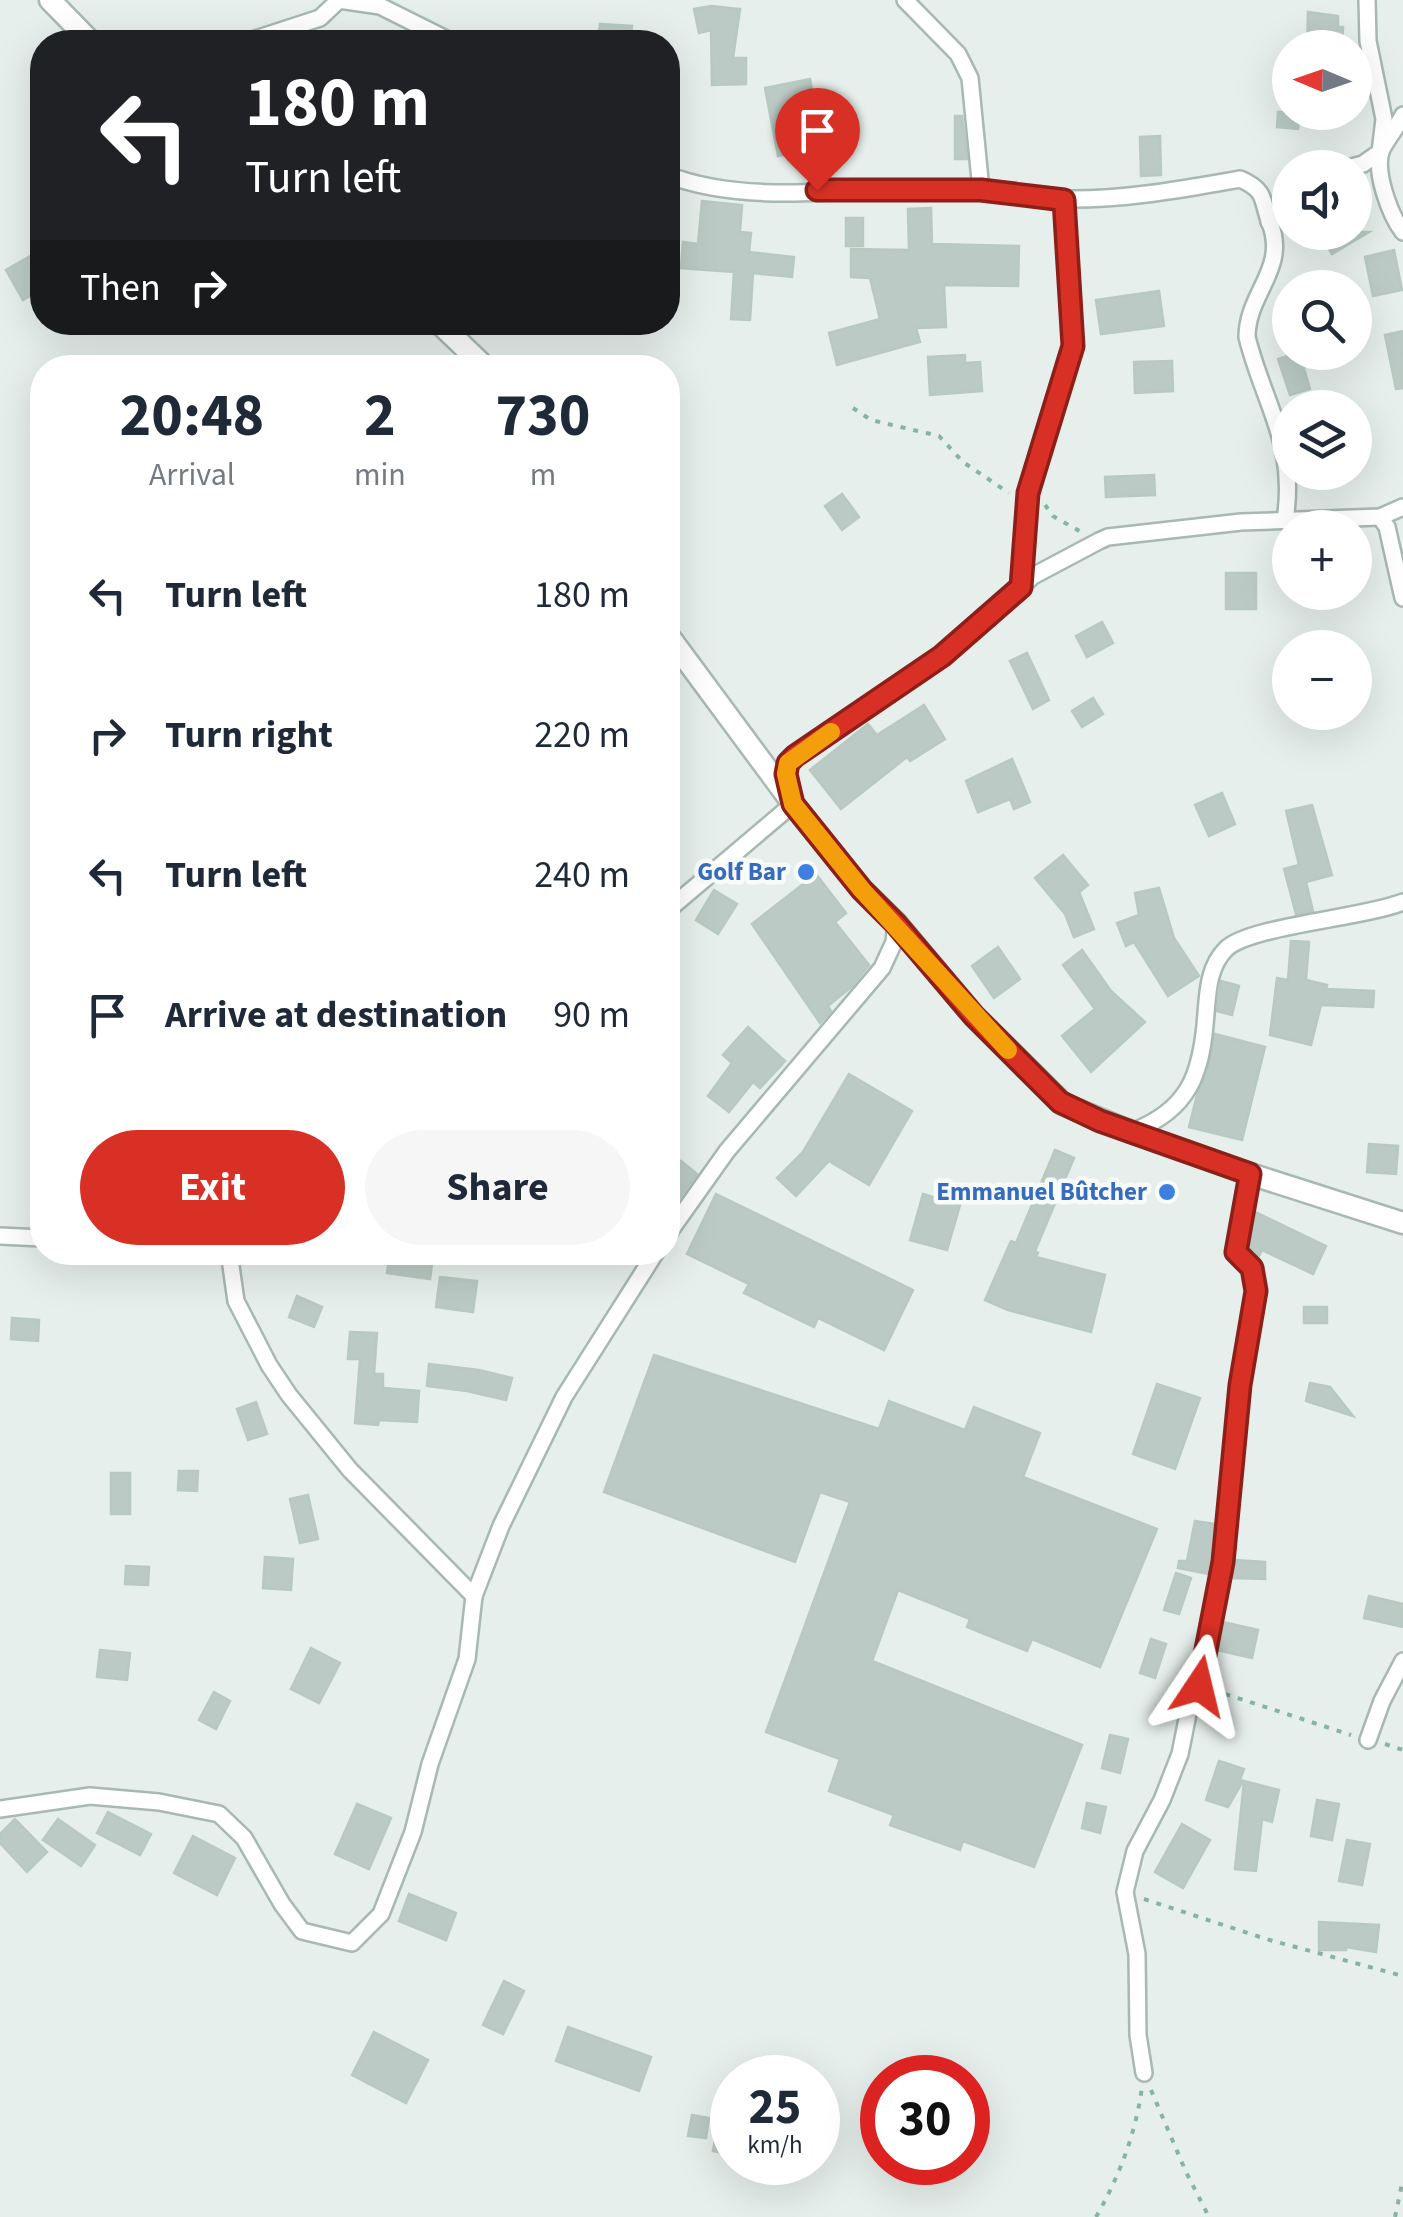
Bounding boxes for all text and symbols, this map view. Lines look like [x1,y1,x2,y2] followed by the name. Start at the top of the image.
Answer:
[1272,30,1372,130] north arrow
[1272,30,1372,730] map controls
[245,53,430,153] text: 180 m
[80,70,210,200] icon: left
[775,88,860,191] pin
[790,103,845,158] icon: arrive
[245,146,401,210] text: Turn left
[1272,150,1372,250] button: sound
[181,260,236,315] icon: right
[80,261,161,315] text: Then
[1272,270,1372,370] button: search
[120,374,264,459] text: 20:48
[364,374,396,459] text: 2
[495,374,590,459] text: 730
[1272,390,1372,490] button: layers
[149,452,235,498] text: Arrival
[354,452,406,498] text: min
[530,452,556,498] text: m
[1272,510,1372,610] button: +
[80,568,135,623] icon: left
[165,568,307,622] text: Turn left
[534,568,630,622] text: 180 m
[1272,630,1372,730] button: −
[80,708,135,763] icon: right
[165,708,333,762] text: Turn right
[534,708,630,762] text: 220 m
[80,848,135,903] icon: left
[165,848,307,902] text: Turn left
[534,848,630,902] text: 240 m
[697,854,786,890] place label: Golf Bar
[795,861,817,883] marker: Golf Bar
[80,988,135,1043] icon: arrive
[165,988,507,1042] text: Arrive at destination
[553,988,630,1042] text: 90 m
[80,1130,345,1245] button: Exit
[365,1130,630,1245] button: Share
[936,1174,1147,1210] place label: Emmanuel Bûtcher
[1156,1181,1178,1203] marker: Emmanuel Bûtcher
[1147,1634,1251,1738] position arrow
[860,2055,990,2185] speed limit sign: 30
[749,2072,801,2143] text: 25
[747,2127,803,2163] text: km/h

